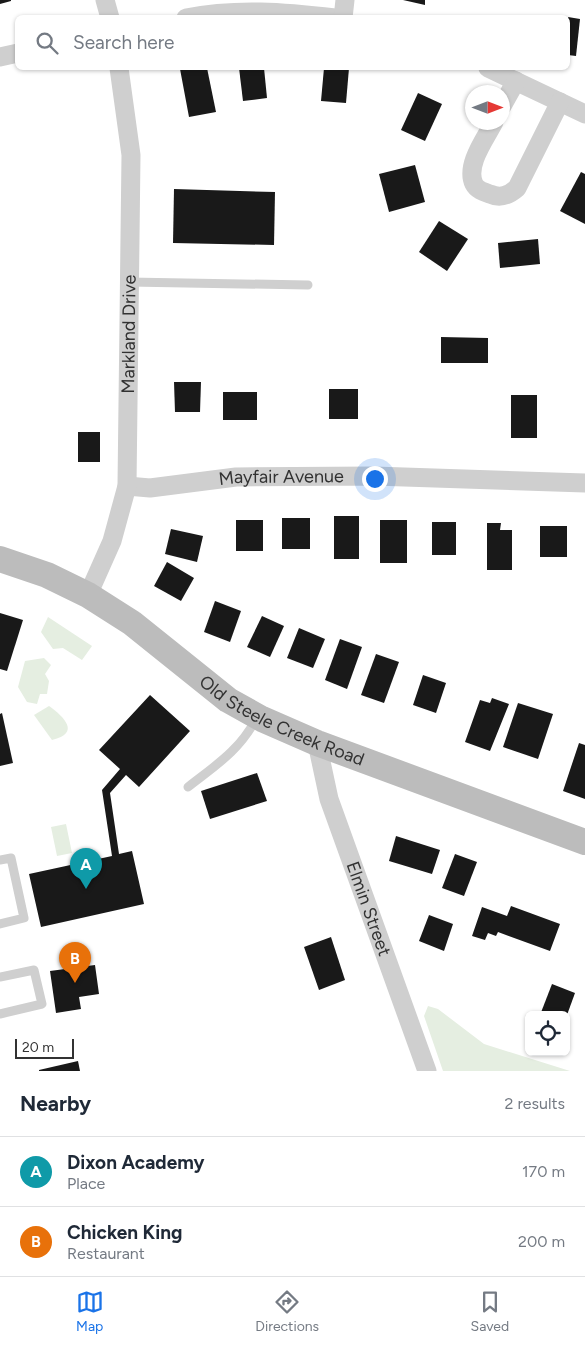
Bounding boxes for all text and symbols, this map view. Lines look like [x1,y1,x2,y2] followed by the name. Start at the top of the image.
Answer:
[15,15,570,70] search box
[33,29,61,57] icon: search
[73,31,175,54] text: Search here
[465,85,510,130] north arrow
[117,274,141,394] street label: Markland Drive
[217,465,344,490] street label: Mayfair Avenue
[362,466,388,492] your location
[195,670,367,771] street label: Old Steele Creek Road
[70,848,102,889] pin: A
[341,858,396,959] street label: Elmin Street
[59,942,91,983] pin: B
[525,1011,570,1056] map controls
[525,1011,570,1056] button: locate
[15,1036,74,1059] scale bar
[22,1039,54,1056] text: 20 m
[20,1091,91,1116] text: Nearby
[505,1094,565,1113] text: 2 results
[67,1151,204,1174] text: Dixon Academy
[30,1162,42,1181] text: A
[522,1162,565,1181] text: 170 m
[67,1174,105,1193] text: Place
[67,1221,182,1244] text: Chicken King
[31,1232,41,1251] text: B
[518,1232,565,1251] text: 200 m
[67,1244,145,1263] text: Restaurant
[76,1288,104,1335] tab: Map
[255,1288,319,1335] tab: Directions
[471,1288,509,1335] tab: Saved

